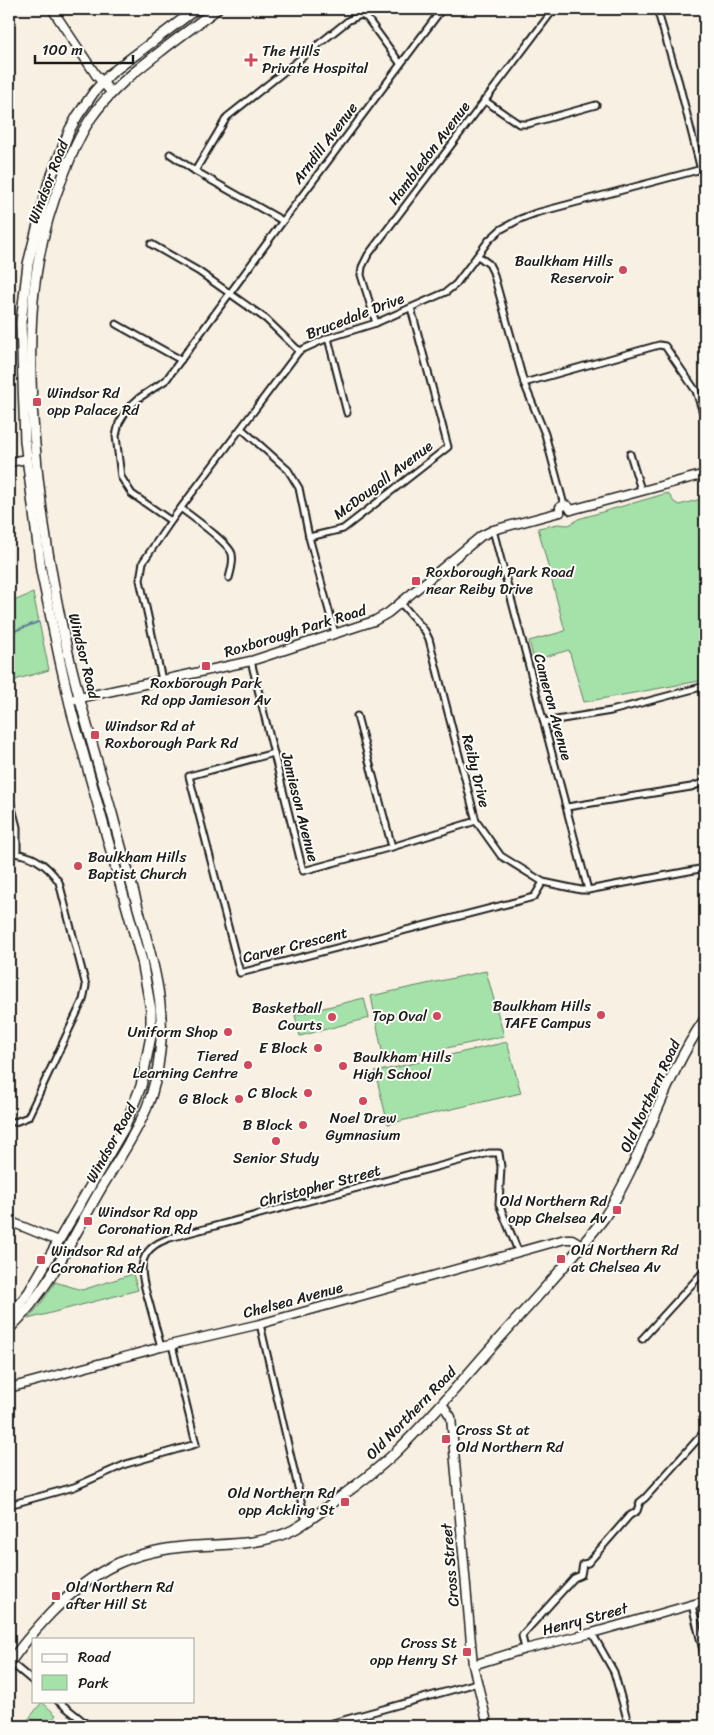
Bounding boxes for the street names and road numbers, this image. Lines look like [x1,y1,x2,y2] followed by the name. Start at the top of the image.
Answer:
[381,95,477,211] street label: Hambledon Avenue
[285,96,365,190] street label: Arndill Avenue
[20,135,76,227] street label: Windsor Road
[302,285,408,347] street label: Brucedale Drive
[327,434,439,526] street label: McDougall Avenue
[221,597,370,665] street label: Roxborough Park Road
[61,610,107,703] street label: Windsor Road
[526,651,580,763] street label: Cameron Avenue
[454,732,498,811] street label: Reiby Drive
[274,748,326,865] street label: Jamieson Avenue
[240,919,351,971] street label: Carver Crescent
[612,1034,688,1157] street label: Old Northern Road
[78,1097,144,1188] street label: Windsor Road
[256,1157,384,1215] street label: Christopher Street
[240,1274,346,1326] street label: Chelsea Avenue
[359,1359,464,1466] street label: Old Northern Road
[433,1521,467,1608] street label: Cross Street
[539,1595,632,1643] street label: Henry Street

